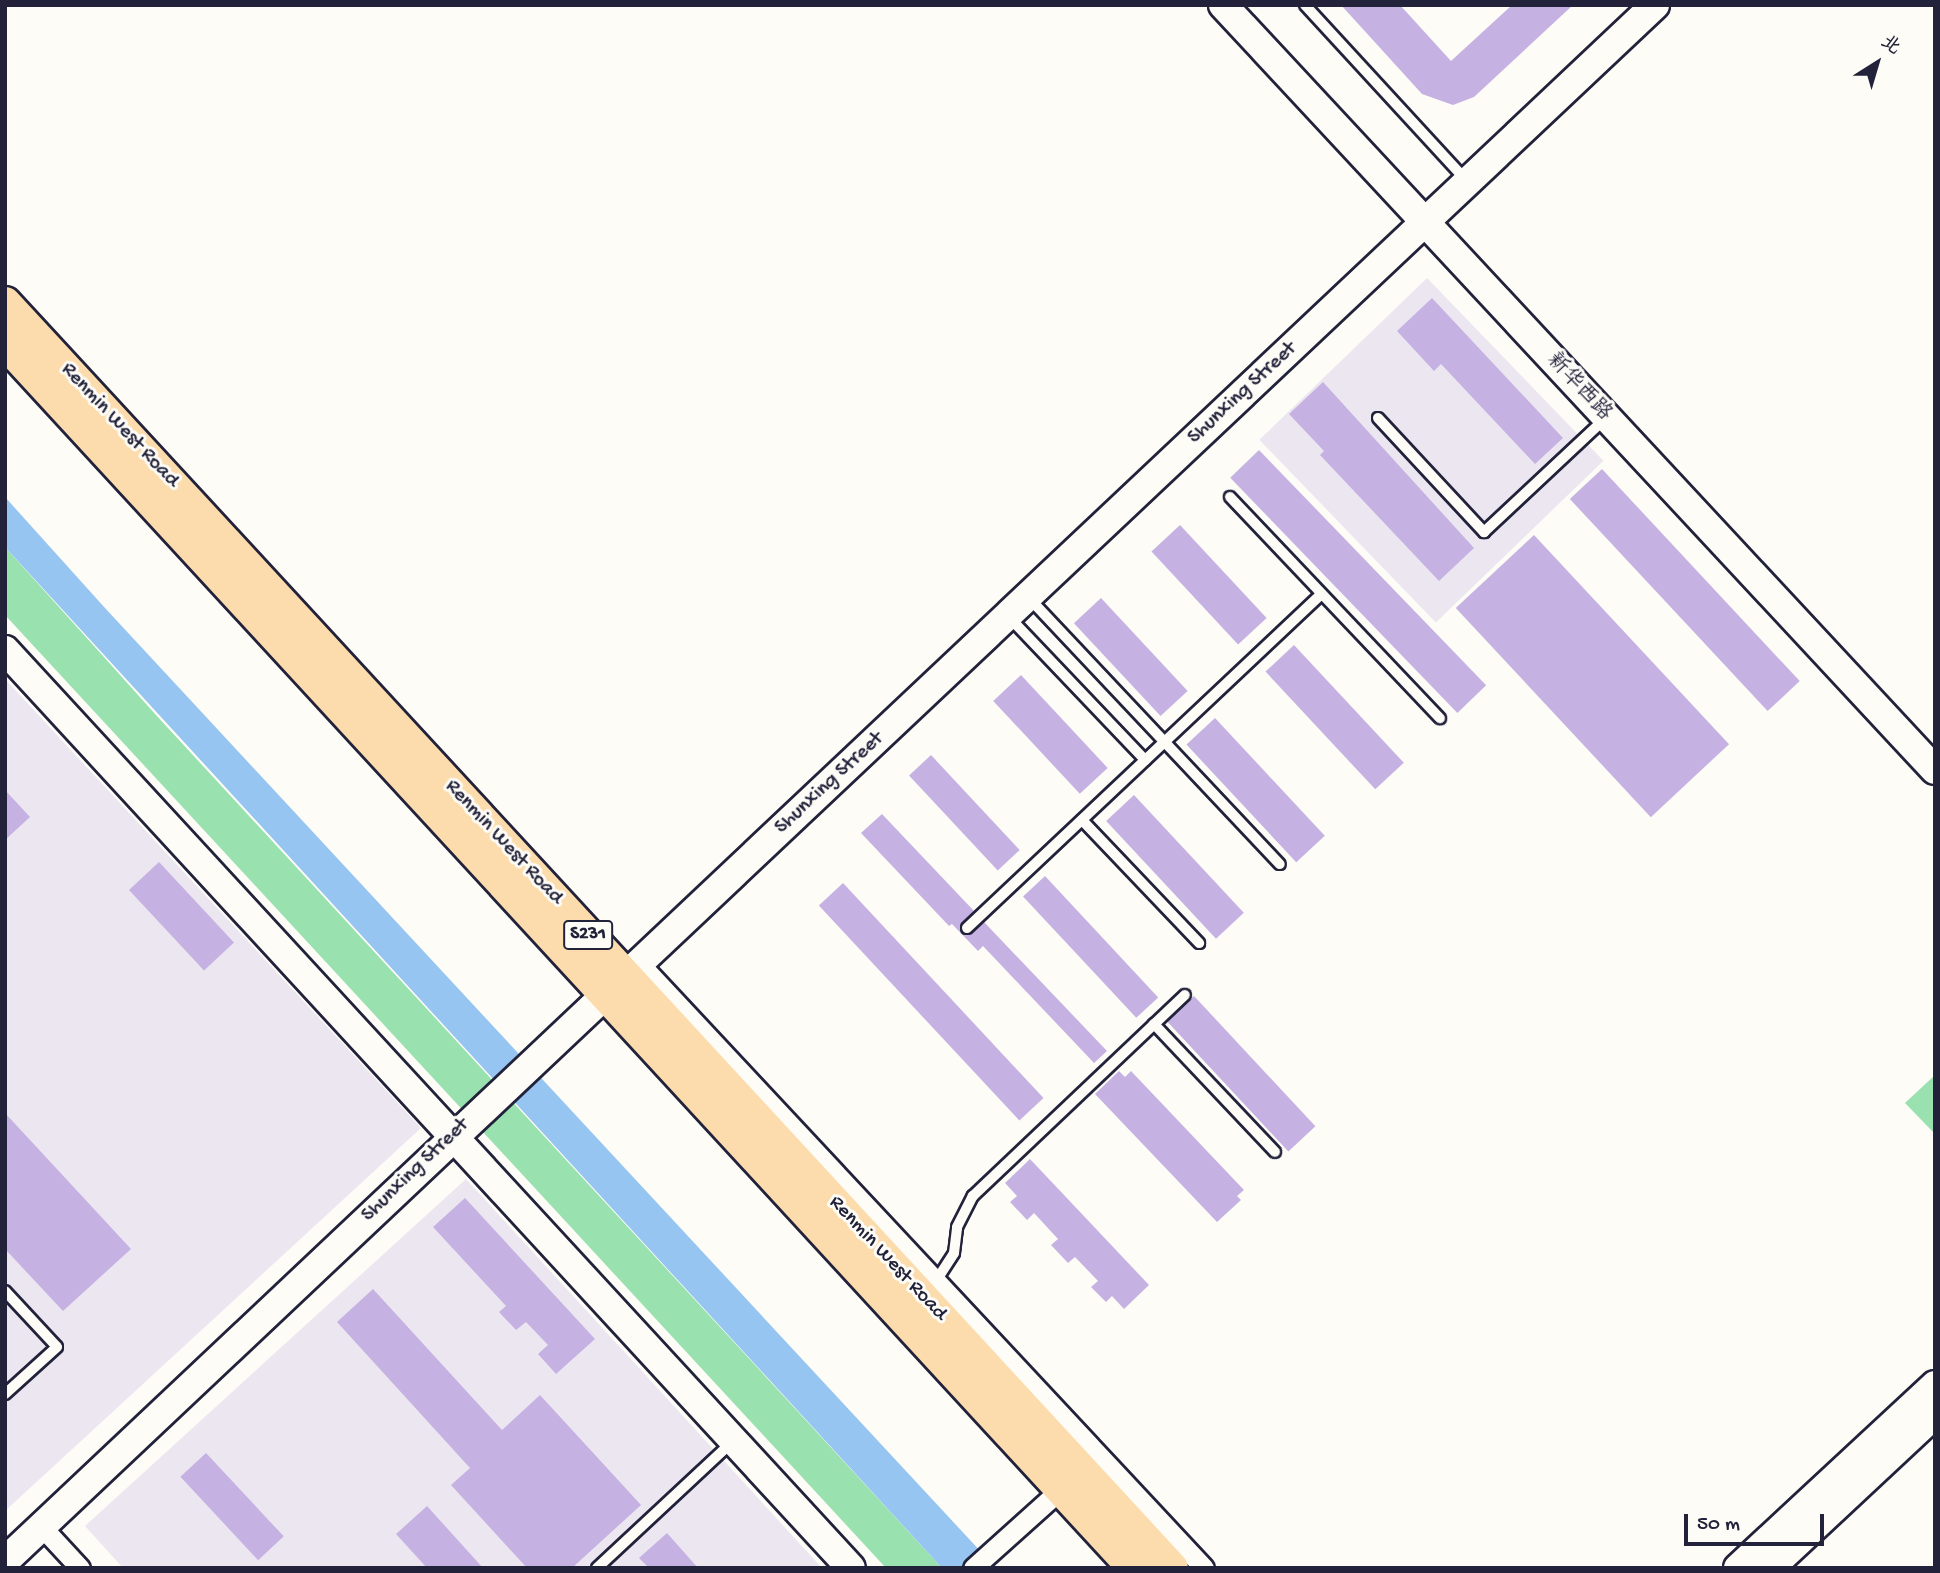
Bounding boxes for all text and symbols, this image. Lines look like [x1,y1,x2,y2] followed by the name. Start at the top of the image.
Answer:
[1842,28,1912,98] north arrow
[1875,31,1904,61] text: 北
[1183,337,1303,451] street label: Shunxing Street
[1540,349,1616,427] street label: 新华西路
[55,358,183,494] street label: Renmin West Road
[770,727,890,841] street label: Shunxing Street
[439,775,567,911] street label: Renmin West Road
[562,920,614,951] road number: S231
[357,1114,475,1228] street label: Shunxing Street
[823,1191,951,1327] street label: Renmin West Road
[1688,1500,1828,1544] scale bar
[1697,1513,1740,1538] text: 50 m

